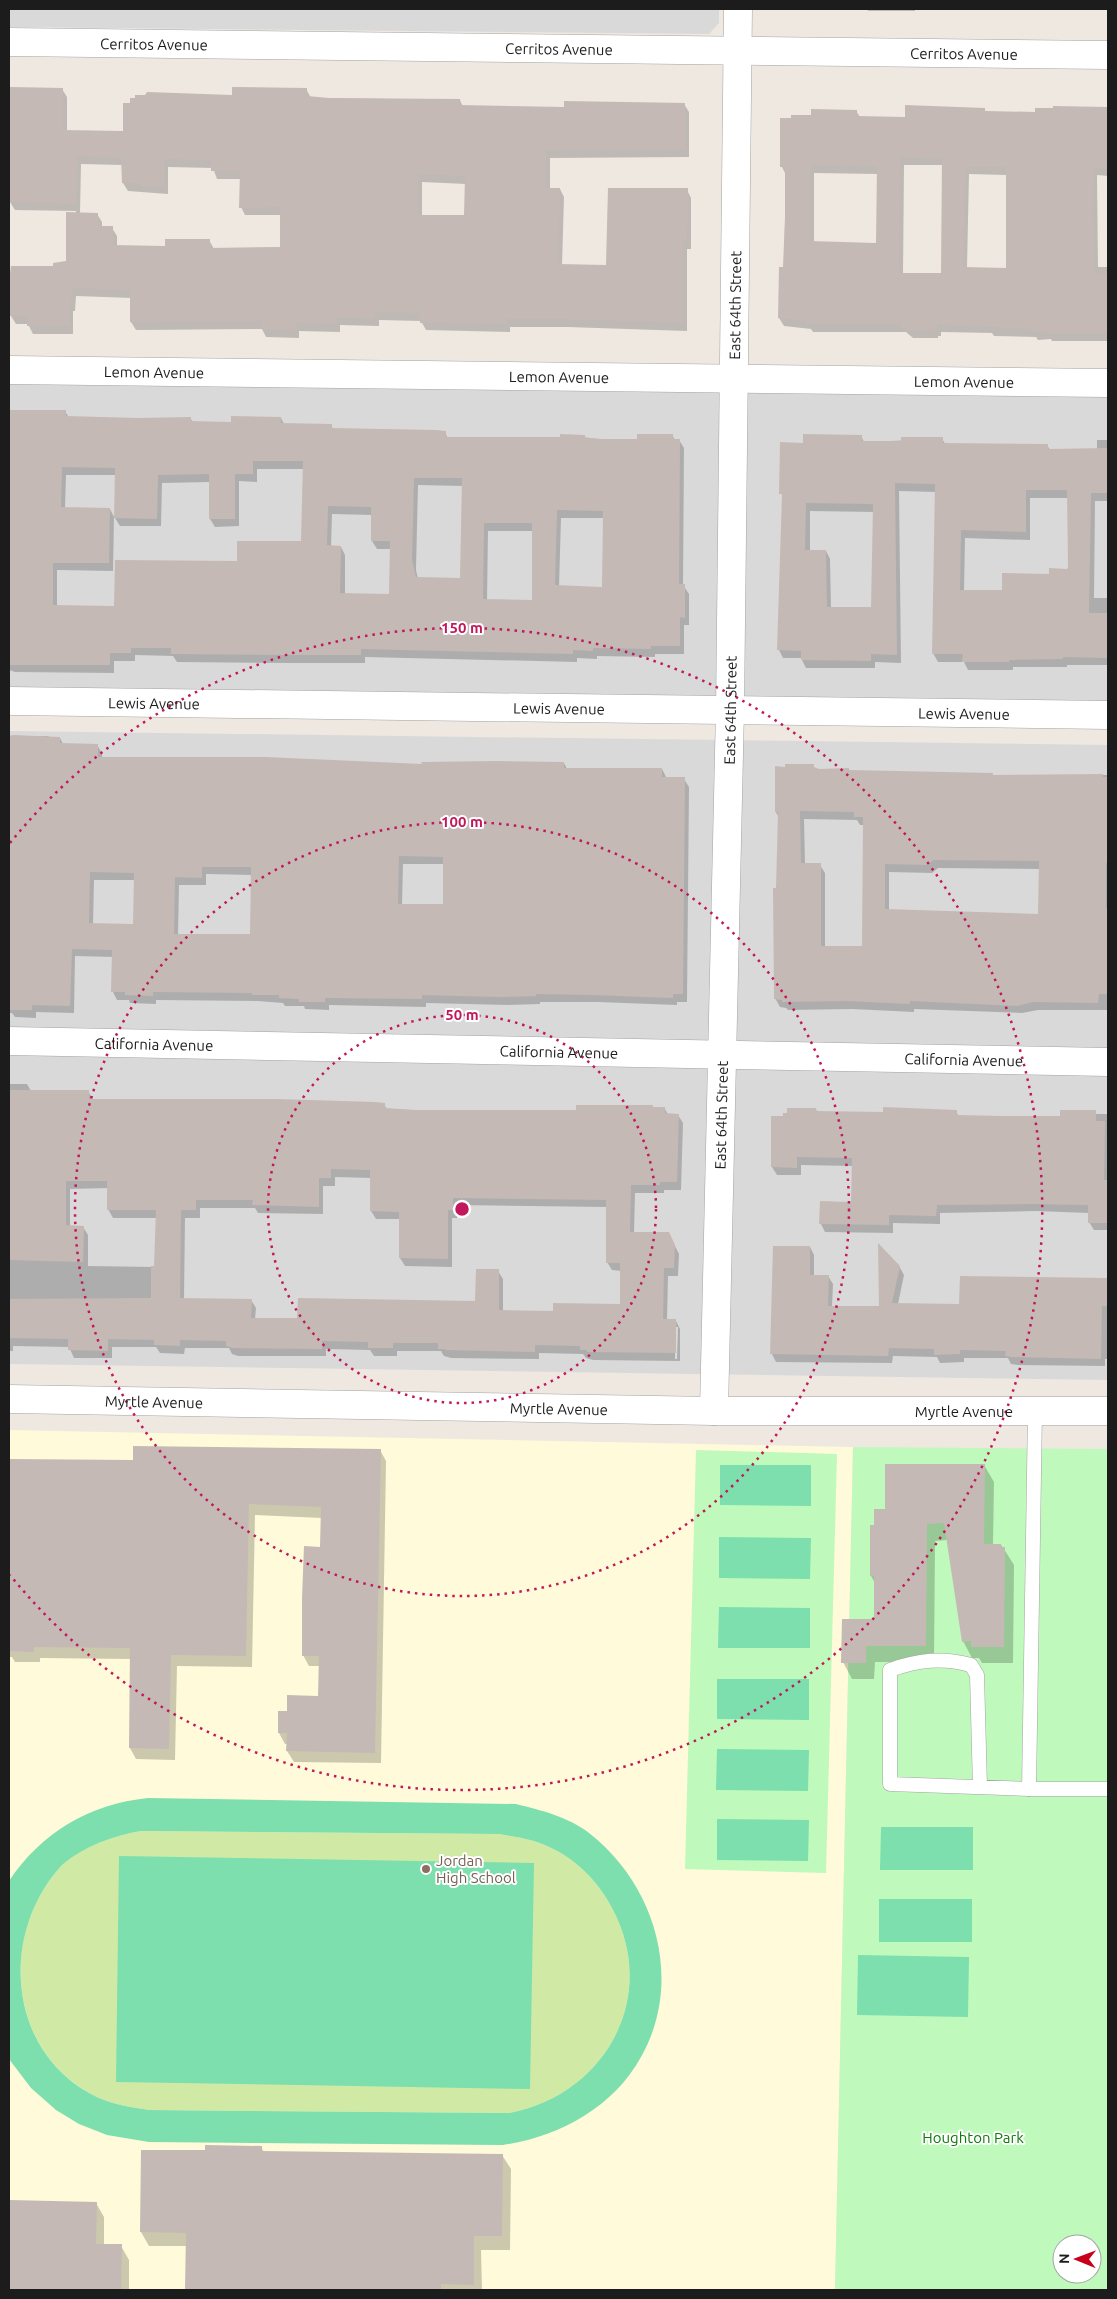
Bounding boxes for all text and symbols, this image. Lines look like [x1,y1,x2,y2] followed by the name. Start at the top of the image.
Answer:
[100,35,208,53] street label: Cerritos Avenue
[505,39,613,58] street label: Cerritos Avenue
[910,44,1018,62] street label: Cerritos Avenue
[725,251,744,360] street label: East 64th Street
[104,363,204,381] street label: Lemon Avenue
[509,367,609,386] street label: Lemon Avenue
[914,372,1014,390] street label: Lemon Avenue
[441,619,483,636] text: 150 m
[720,656,739,765] street label: East 64th Street
[108,694,200,712] street label: Lewis Avenue
[513,699,605,717] street label: Lewis Avenue
[918,704,1010,722] street label: Lewis Avenue
[441,813,483,830] text: 100 m
[445,1006,479,1023] text: 50 m
[94,1034,213,1053] street label: California Avenue
[499,1042,618,1061] street label: California Avenue
[904,1050,1023,1069] street label: California Avenue
[711,1060,730,1170] street label: East 64th Street
[453,1200,471,1218] centre of rings
[105,1392,203,1411] street label: Myrtle Avenue
[510,1399,608,1418] street label: Myrtle Avenue
[915,1403,1013,1420] street label: Myrtle Avenue
[436,1852,516,1886] place label: Jordan High School
[420,1863,432,1875] marker: Jordan High School
[922,2129,1024,2146] park label: Houghton Park
[1052,2234,1102,2284] north arrow
[1056,2253,1072,2264] text: N

